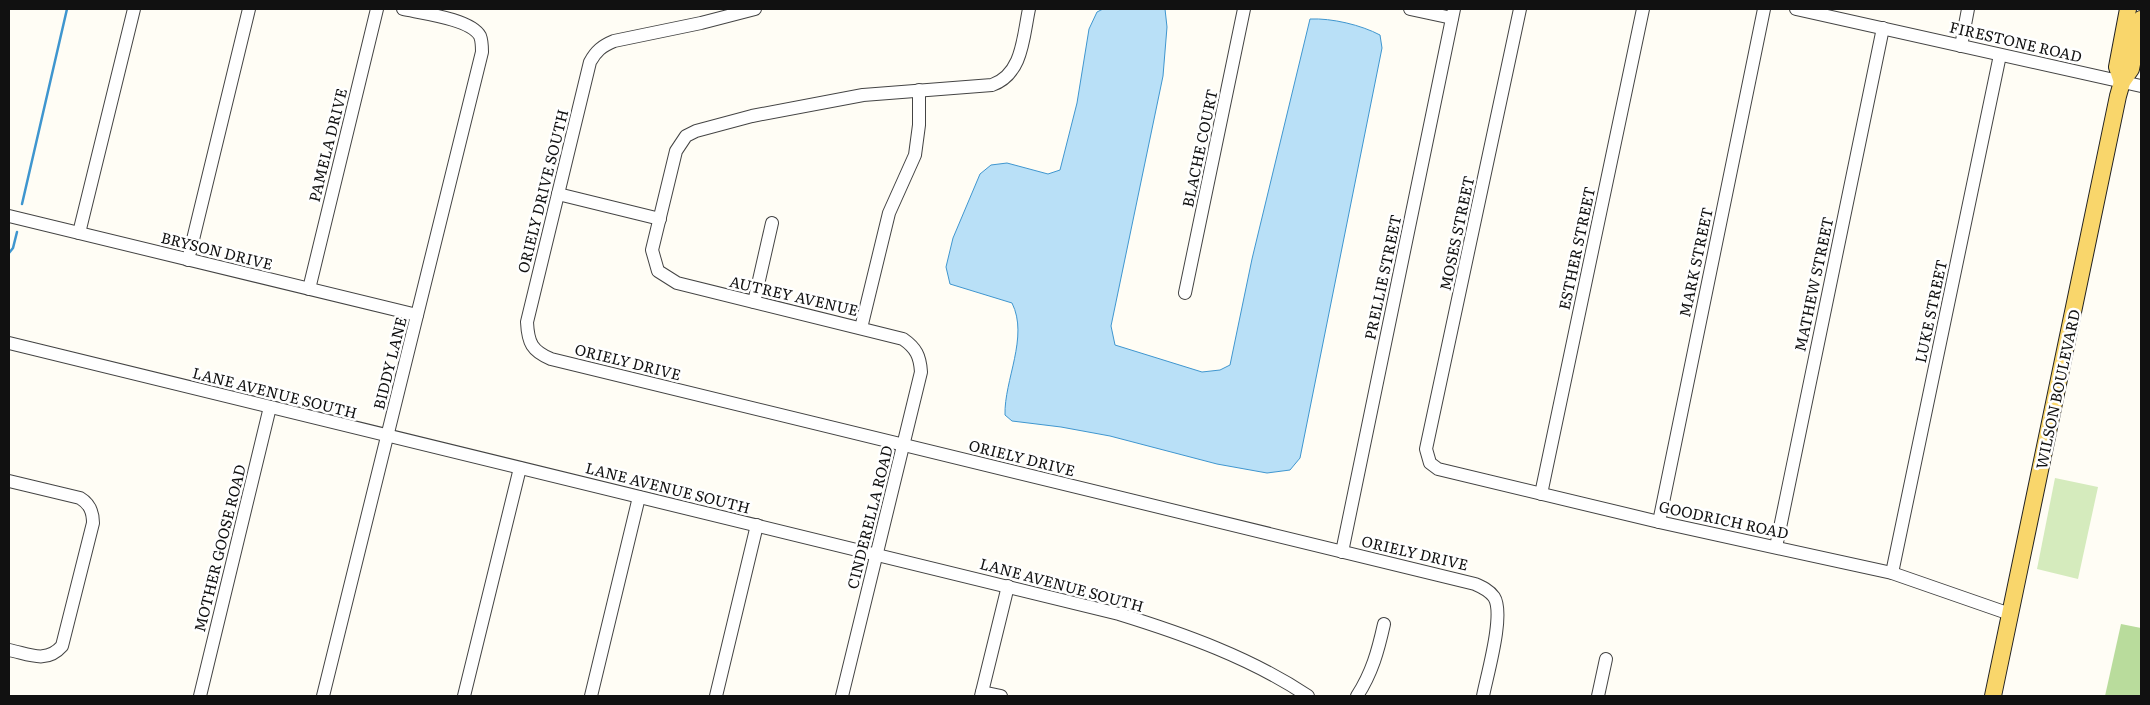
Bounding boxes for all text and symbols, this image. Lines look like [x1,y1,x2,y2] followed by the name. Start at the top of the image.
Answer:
[1947,15,2085,67] street label: FIRESTONE ROAD
[302,86,352,204] street label: PAMELA DRIVE
[1175,87,1223,209] street label: BLACHE COURT
[511,107,573,275] street label: ORIELY DRIVE SOUTH
[1433,173,1479,293] street label: MOSES STREET
[1552,184,1600,312] street label: ESTHER STREET
[1672,205,1718,319] street label: MARK STREET
[1357,212,1407,342] street label: PRELLIE STREET
[1787,214,1839,354] street label: MATHEW STREET
[159,225,275,275] street label: BRYSON DRIVE
[1908,257,1952,365] street label: LUKE STREET
[727,269,861,321] street label: AUTREY AVENUE
[2029,307,2085,471] street label: WILSON BOULEVARD
[366,314,412,412] street label: BIDDY LANE
[572,337,684,385] street label: ORIELY DRIVE
[190,360,360,424] street label: LANE AVENUE SOUTH
[966,433,1078,481] street label: ORIELY DRIVE
[840,443,898,591] street label: CINDERELLA ROAD
[583,455,753,519] street label: LANE AVENUE SOUTH
[187,462,251,634] street label: MOTHER GOOSE ROAD
[1657,494,1791,544] street label: GOODRICH ROAD
[1359,529,1471,575] street label: ORIELY DRIVE
[977,551,1147,617] street label: LANE AVENUE SOUTH

